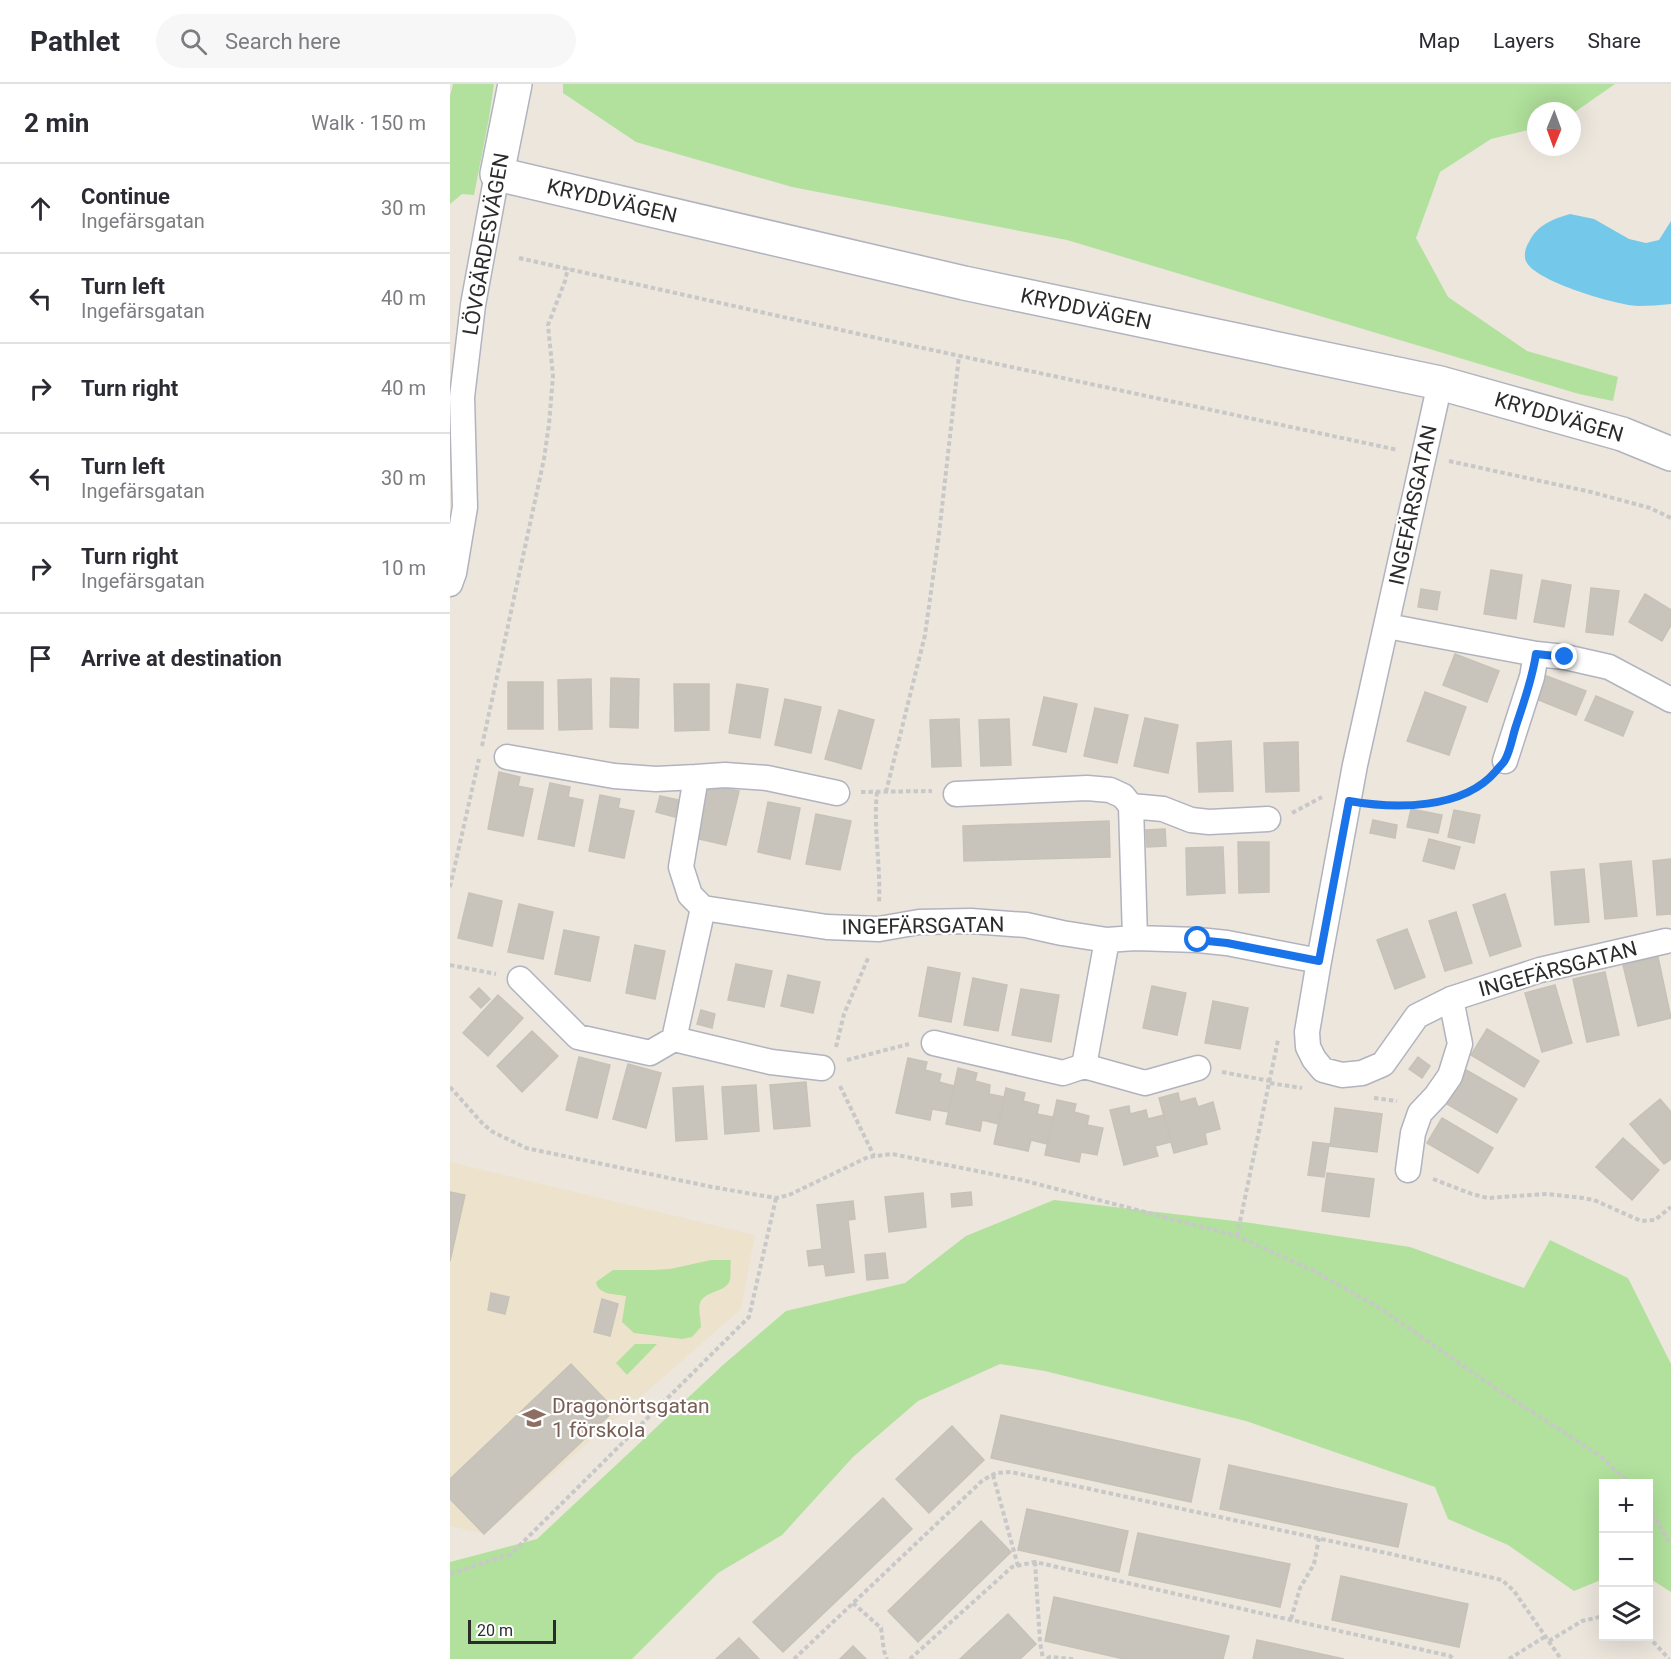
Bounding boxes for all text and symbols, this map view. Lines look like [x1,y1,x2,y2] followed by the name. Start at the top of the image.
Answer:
[156,14,576,68] search box
[30,25,120,58] text: Pathlet
[177,25,210,58] icon: search
[225,29,341,54] text: Search here
[1418,29,1460,53] text: Map
[1493,29,1554,53] text: Layers
[1587,29,1641,53] text: Share
[1527,102,1581,156] north arrow
[24,108,89,138] text: 2 min
[311,111,426,135] text: Walk · 150 m
[458,151,514,337] street label: LÖVGÄRDESVÄGEN
[545,174,679,228] street label: KRYDDVÄGEN
[81,184,170,209] text: Continue
[24,192,57,225] icon: ahead
[381,196,426,220] text: 30 m
[81,209,205,233] text: Ingefärsgatan
[81,274,165,299] text: Turn left
[24,282,57,315] icon: left
[1018,283,1154,335] street label: KRYDDVÄGEN
[381,286,426,310] text: 40 m
[81,299,205,323] text: Ingefärsgatan
[24,372,57,405] icon: right
[81,376,178,401] text: Turn right
[381,376,426,400] text: 40 m
[1492,387,1626,447] street label: KRYDDVÄGEN
[1384,423,1442,587] street label: INGEFÄRSGATAN
[81,454,165,479] text: Turn left
[24,462,57,495] icon: left
[381,466,426,490] text: 30 m
[81,479,205,503] text: Ingefärsgatan
[81,544,178,569] text: Turn right
[24,552,57,585] icon: right
[381,556,426,580] text: 10 m
[81,569,205,593] text: Ingefärsgatan
[24,642,57,675] icon: arrive
[1551,643,1577,669] route end
[81,646,282,671] text: Arrive at destination
[841,913,1005,939] street label: INGEFÄRSGATAN
[1184,926,1210,952] route start
[1476,936,1640,1002] street label: INGEFÄRSGATAN
[552,1394,710,1442] place label: Dragonörtsgatan 1 förskola
[521,1405,547,1431] school or university icon: Dragonörtsgatan 1 förskola
[1599,1479,1653,1641] map controls
[1599,1479,1653,1533] button: +
[1599,1533,1653,1587] button: −
[1599,1587,1653,1641] button: layers
[468,1617,556,1644] scale bar
[477,1621,513,1640] text: 20 m

